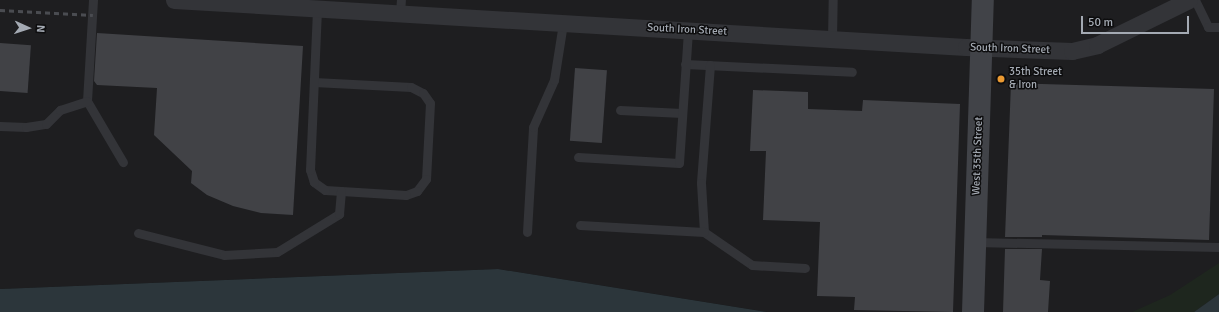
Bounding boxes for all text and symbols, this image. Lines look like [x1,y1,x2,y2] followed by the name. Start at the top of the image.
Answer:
[8,8,48,48] north arrow
[1083,8,1191,34] scale bar
[1088,15,1113,30] text: 50 m
[647,21,727,39] street label: South Iron Street
[34,24,47,33] text: N
[970,41,1050,57] street label: South Iron Street
[1009,66,1062,92] place label: 35th Street & Iron
[996,74,1006,84] marker: 35th Street & Iron
[970,117,986,195] street label: West 35th Street

